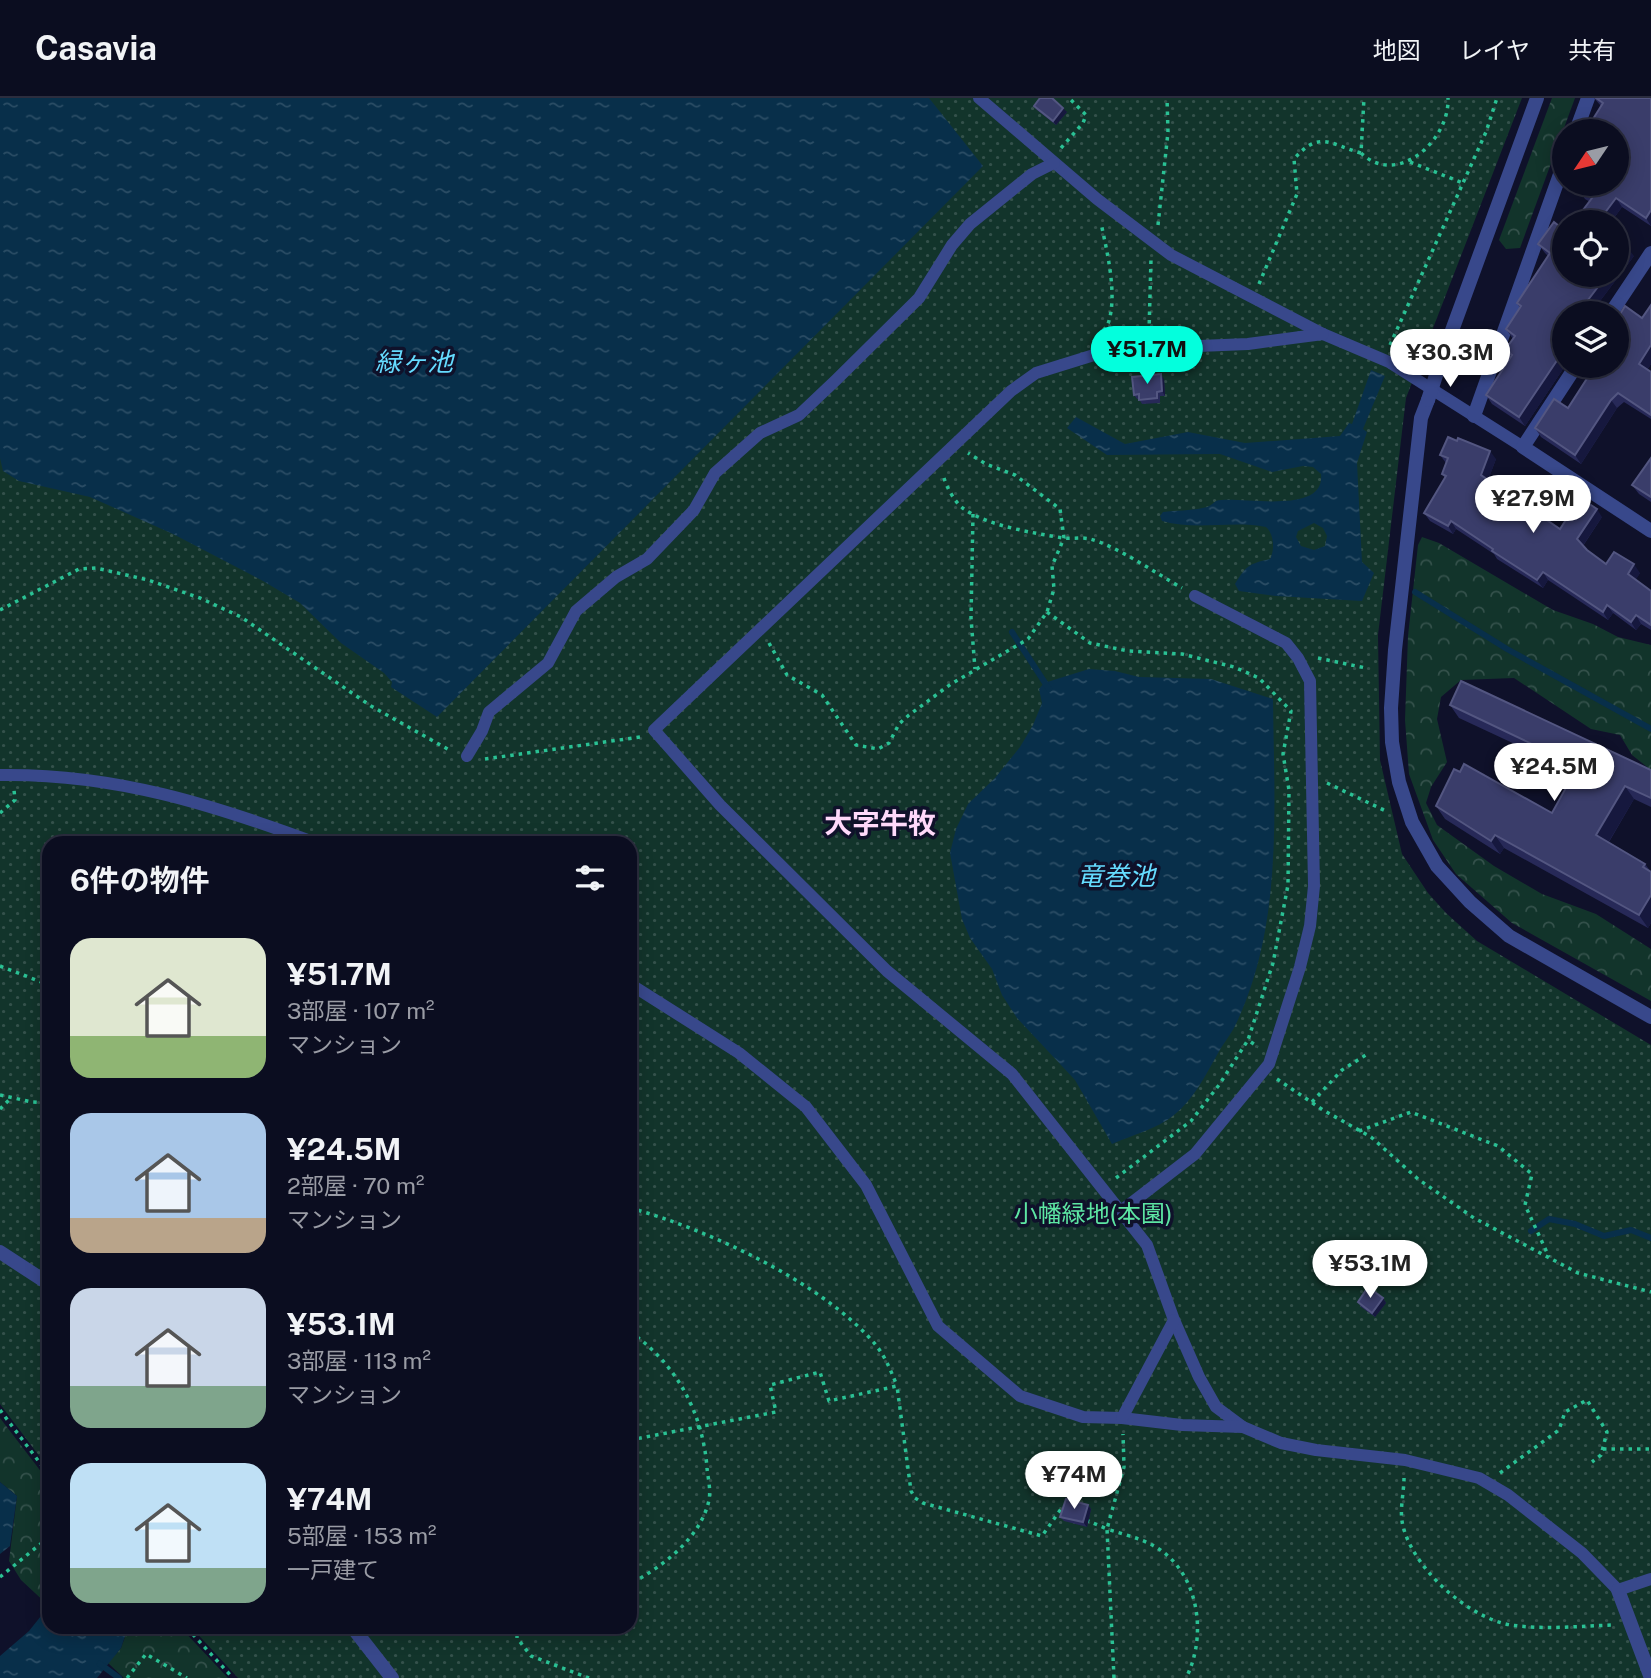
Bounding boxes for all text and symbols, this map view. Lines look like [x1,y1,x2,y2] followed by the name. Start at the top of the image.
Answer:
[35,29,157,67] text: Casavia
[1373,36,1421,64] text: 地図
[1459,36,1530,64] text: レイヤ
[1568,36,1616,64] text: 共有
[1552,119,1629,196] north arrow
[1552,119,1629,378] map controls
[1552,210,1629,287] button: locate
[1552,301,1629,378] button: layers
[1090,327,1204,386] pin: ¥51.7M
[1393,330,1507,389] pin: ¥30.3M
[1107,335,1187,362] text: ¥51.7M
[1406,338,1494,365] text: ¥30.3M
[375,346,456,377] water label: 緑ヶ池
[1476,476,1590,535] pin: ¥27.9M
[1491,484,1575,511] text: ¥27.9M
[1497,744,1611,803] pin: ¥24.5M
[1510,752,1598,779] text: ¥24.5M
[824,806,936,839] district label: 大字牛牧
[571,859,609,897] icon: filters
[1077,860,1158,891] water label: 竜巻池
[70,862,210,898] text: 6件の物件
[287,956,392,992] text: ¥51.7M
[126,966,210,1050] icon: home
[287,997,435,1024] text: 3部屋 · 107 m²
[287,1031,402,1058] text: マンション
[287,1131,401,1167] text: ¥24.5M
[126,1141,210,1225] icon: home
[287,1172,424,1199] text: 2部屋 · 70 m²
[1014,1199,1172,1227] park label: 小幡緑地(本園)
[287,1206,402,1233] text: マンション
[1313,1240,1427,1300] pin: ¥53.1M
[1328,1249,1412,1276] text: ¥53.1M
[287,1306,395,1342] text: ¥53.1M
[126,1316,210,1400] icon: home
[287,1347,431,1374] text: 3部屋 · 113 m²
[287,1381,402,1408] text: マンション
[1033,1452,1115,1511] pin: ¥74M
[1041,1460,1107,1487] text: ¥74M
[287,1481,372,1517] text: ¥74M
[126,1491,210,1575] icon: home
[287,1522,437,1549] text: 5部屋 · 153 m²
[287,1556,379,1583] text: 一戸建て

